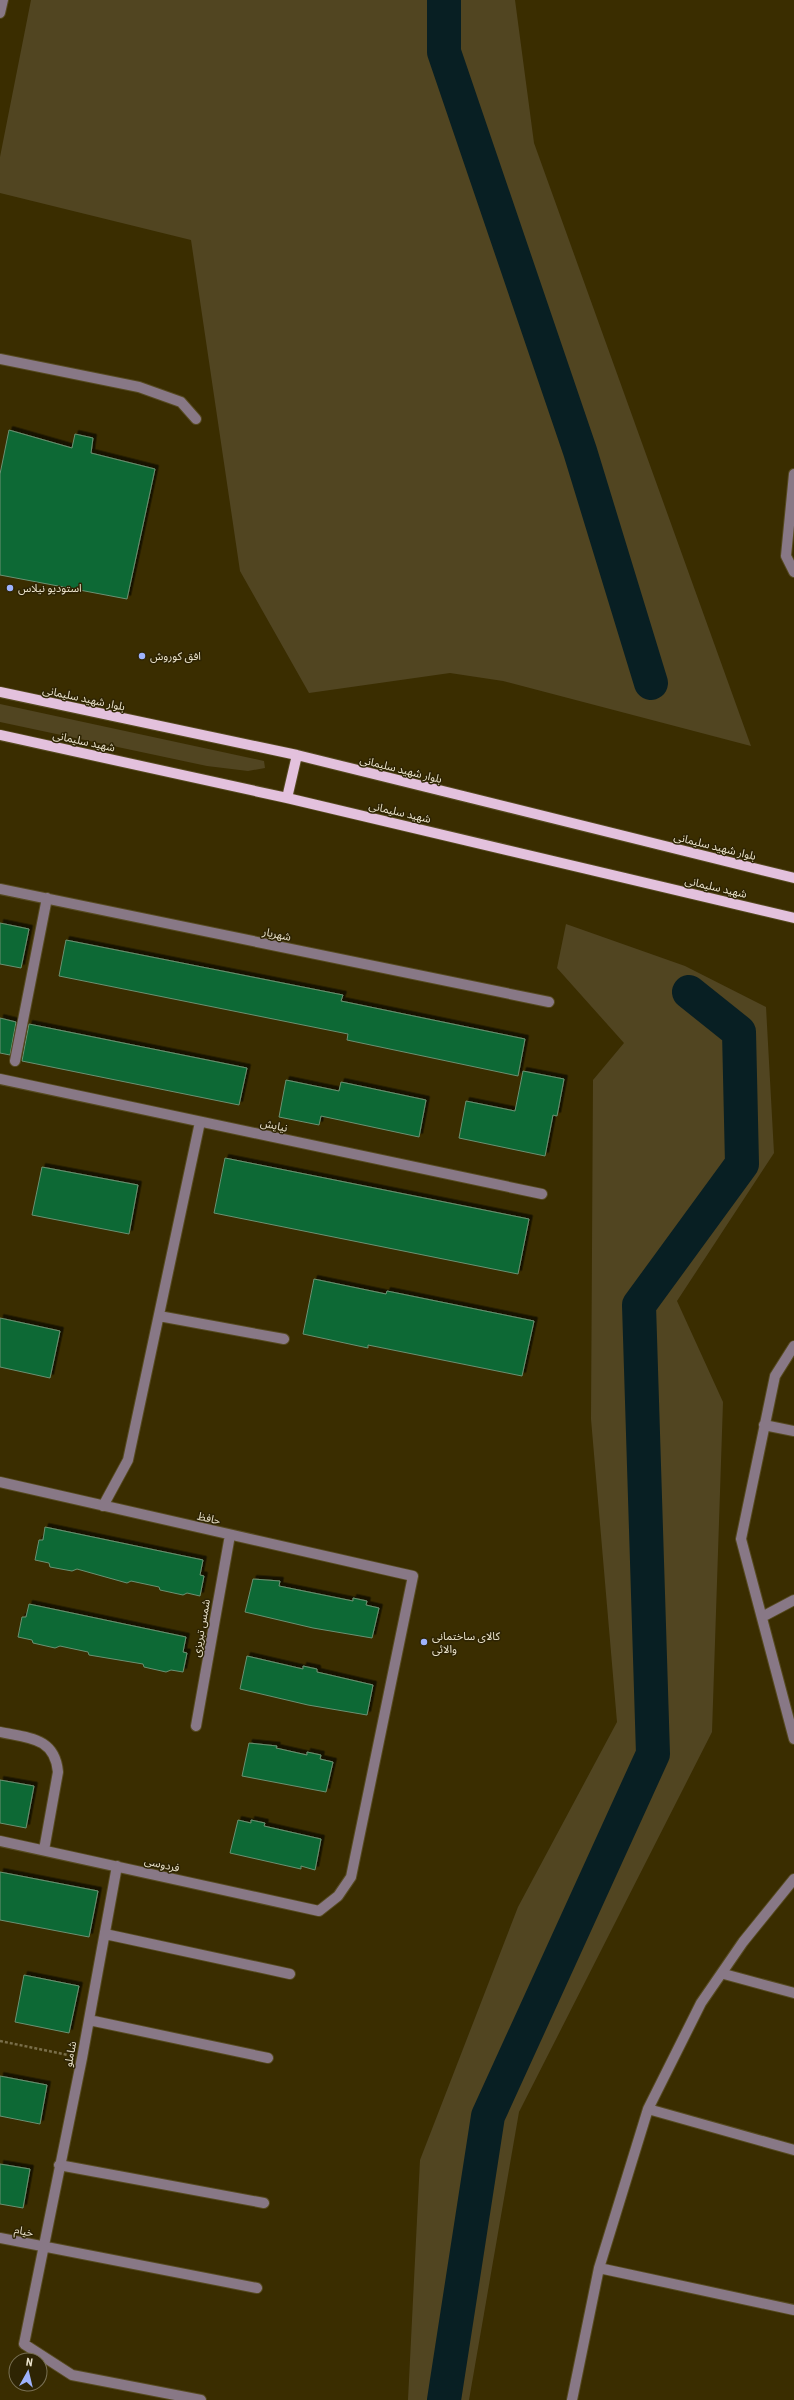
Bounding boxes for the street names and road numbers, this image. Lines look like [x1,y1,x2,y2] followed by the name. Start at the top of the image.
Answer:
[41,683,126,714] street label: بلوار شهید سلیمانی
[52,729,117,755] street label: شهید سلیمانی
[359,753,443,786] street label: بلوار شهید سلیمانی
[368,799,433,826] street label: شهید سلیمانی
[673,830,757,863] street label: بلوار شهید سلیمانی
[684,874,749,901] street label: شهید سلیمانی
[260,925,293,944] street label: شهریار
[259,1116,289,1135] street label: نیایش
[196,1509,222,1528] street label: حافظ
[190,1598,213,1658] street label: شمس تبریزی
[143,1854,181,1875] street label: فردوسی
[62,2040,79,2068] street label: شاملو
[13,2223,35,2241] street label: خیام

